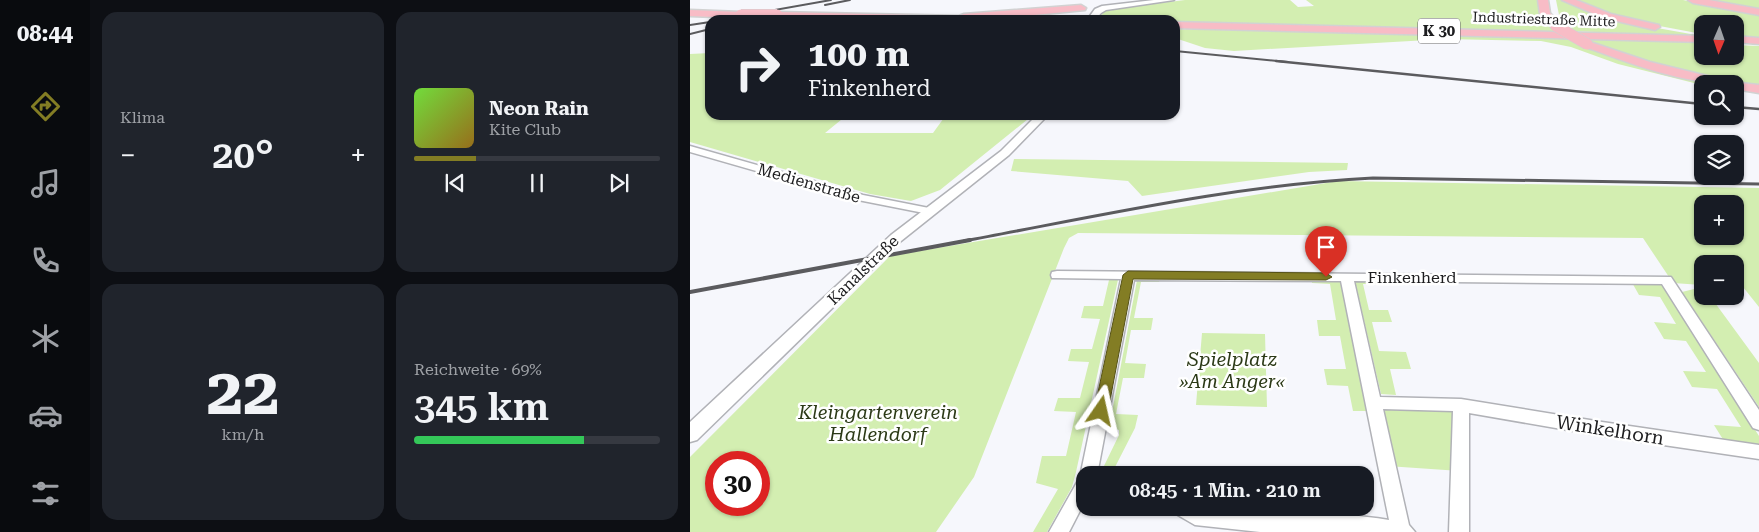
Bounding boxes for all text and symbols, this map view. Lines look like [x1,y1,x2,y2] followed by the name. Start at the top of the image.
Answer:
[1472,9,1616,29] street label: Industriestraße Mitte
[1694,15,1744,65] north arrow
[1694,15,1744,305] map controls
[1418,18,1460,44] road number: K 30
[17,21,73,46] text: 08:44
[808,34,909,75] text: 100 m
[725,35,790,100] icon: right
[1694,75,1744,125] button: search
[808,76,931,101] text: Finkenherd
[28,89,63,124] icon: directions
[489,97,589,120] text: Neon Rain
[120,108,165,127] text: Klima
[489,120,561,139] text: Kite Club
[212,133,274,177] text: 20°
[1694,135,1744,185] button: layers
[120,139,136,172] text: −
[350,139,366,172] text: +
[756,159,863,207] street label: Medienstraße
[28,166,63,201] icon: music
[441,169,469,197] icon: previous
[523,169,551,197] icon: pause
[605,169,633,197] icon: next
[1694,195,1744,245] button: +
[1305,226,1347,277] pin
[824,231,903,309] street label: Kanalstraße
[1312,233,1340,261] icon: arrive
[28,243,63,278] icon: phone
[1694,255,1744,305] button: −
[1367,268,1457,287] street label: Finkenherd
[28,321,63,356] icon: climate
[1179,348,1286,393] park label: Spielplatz »Am Anger«
[207,354,279,430] text: 22
[414,360,542,379] text: Reichweite · 69%
[1074,384,1126,436] position arrow
[414,385,549,429] text: 345 km
[28,398,63,433] icon: car
[797,401,958,446] park label: Kleingartenverein Hallendorf
[1554,410,1666,450] street label: Winkelhorn
[222,425,264,444] text: km/h
[705,451,770,516] speed limit sign: 30
[28,476,63,511] icon: filters
[1129,479,1321,502] text: 08:45 · 1 Min. · 210 m

